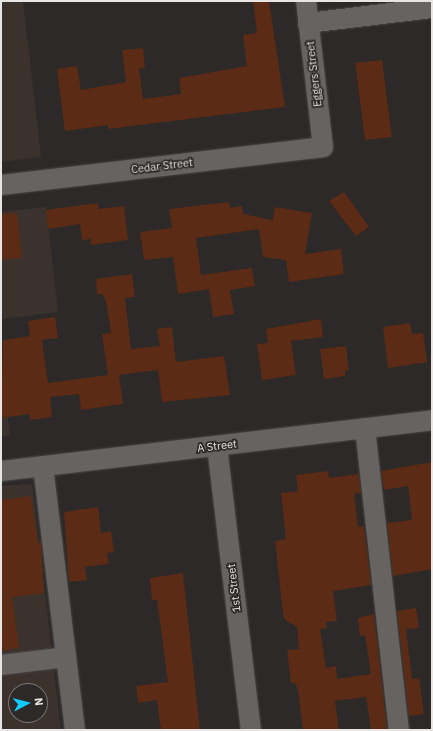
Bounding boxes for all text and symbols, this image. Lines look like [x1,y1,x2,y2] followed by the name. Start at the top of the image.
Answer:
[303,40,325,108] street label: Eggers Street
[130,156,194,176] street label: Cedar Street
[196,437,238,455] street label: A Street
[224,563,244,613] street label: 1st Street
[8,683,48,723] north arrow
[31,697,46,706] text: N

